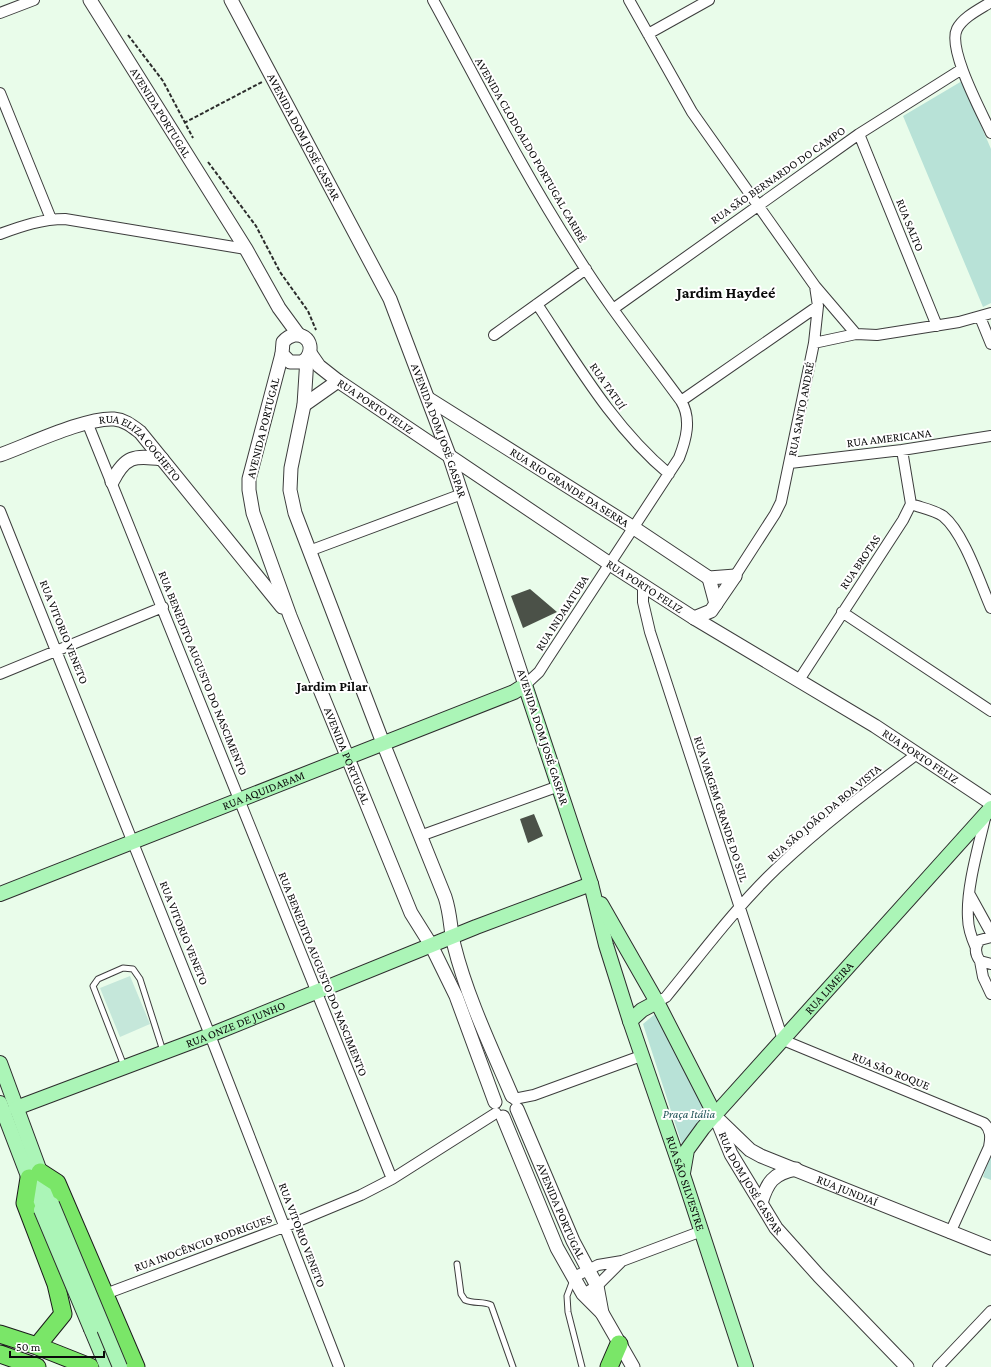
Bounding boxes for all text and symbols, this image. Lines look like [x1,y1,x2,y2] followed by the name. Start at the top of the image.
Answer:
[472,55,590,245] street label: AVENIDA CLODOALDO PORTUGAL CARIBÉ
[127,65,194,160] street label: AVENIDA PORTUGAL
[264,71,343,203] street label: AVENIDA DOM JOSÉ GASPAR
[708,123,848,227] street label: RUA SÃO BERNARDO DO CAMPO
[893,197,927,253] street label: RUA SALTO
[675,284,776,301] district label: Jardim Haydeé
[587,360,629,412] street label: RUA TATUÍ
[785,360,817,457] street label: RUA SANTO ANDRÉ
[408,361,470,500] street label: AVENIDA DOM JOSÉ GASPAR
[244,376,282,480] street label: AVENIDA PORTUGAL
[335,376,416,437] street label: RUA PORTO FELIZ
[98,412,184,484] street label: RUA ELIZA COGHETO
[846,426,932,450] street label: RUA AMERICANA
[507,445,632,530] street label: RUA RIO GRANDE DA SERRA
[837,532,884,592] street label: RUA BROTAS
[604,556,686,616] street label: RUA PORTO FELIZ
[155,569,251,777] street label: RUA BENEDITO AUGUSTO DO NASCIMENTO
[532,573,592,653] street label: RUA INDAIATUBA
[37,578,91,686] street label: RUA VITORIO VENETO
[514,667,572,807] street label: AVENIDA DOM JOSÉ GASPAR
[294,678,368,694] district label: Jardim Pilar
[321,705,373,806] street label: AVENIDA PORTUGAL
[880,726,961,787] street label: RUA PORTO FELIZ
[691,734,751,884] street label: RUA VARGEM GRANDE DO SUL
[764,761,884,865] street label: RUA SÃO JOÃO DA BOA VISTA
[220,768,307,813] street label: RUA AQUIDABAM
[275,870,371,1078] street label: RUA BENEDITO AUGUSTO DO NASCIMENTO
[157,879,211,987] street label: RUA VITORIO VENETO
[802,959,856,1017] street label: RUA LIMEIRA
[184,998,287,1050] street label: RUA ONZE DE JUNHO
[850,1049,932,1093] street label: RUA SÃO ROQUE
[663,1107,716,1121] park label: Praça Itália
[716,1130,786,1238] street label: RUA DOM JOSÉ GASPAR
[663,1134,708,1233] street label: RUA SÃO SILVESTRE
[534,1161,588,1261] street label: AVENIDA PORTUGAL
[815,1172,880,1209] street label: RUA JUNDIAÍ
[276,1181,328,1289] street label: RUA VITORIO VENETO
[132,1211,274,1274] street label: RUA INOCÊNCIO RODRIGUES
[10,1333,104,1359] scale bar
[16,1340,41,1354] text: 50 m

